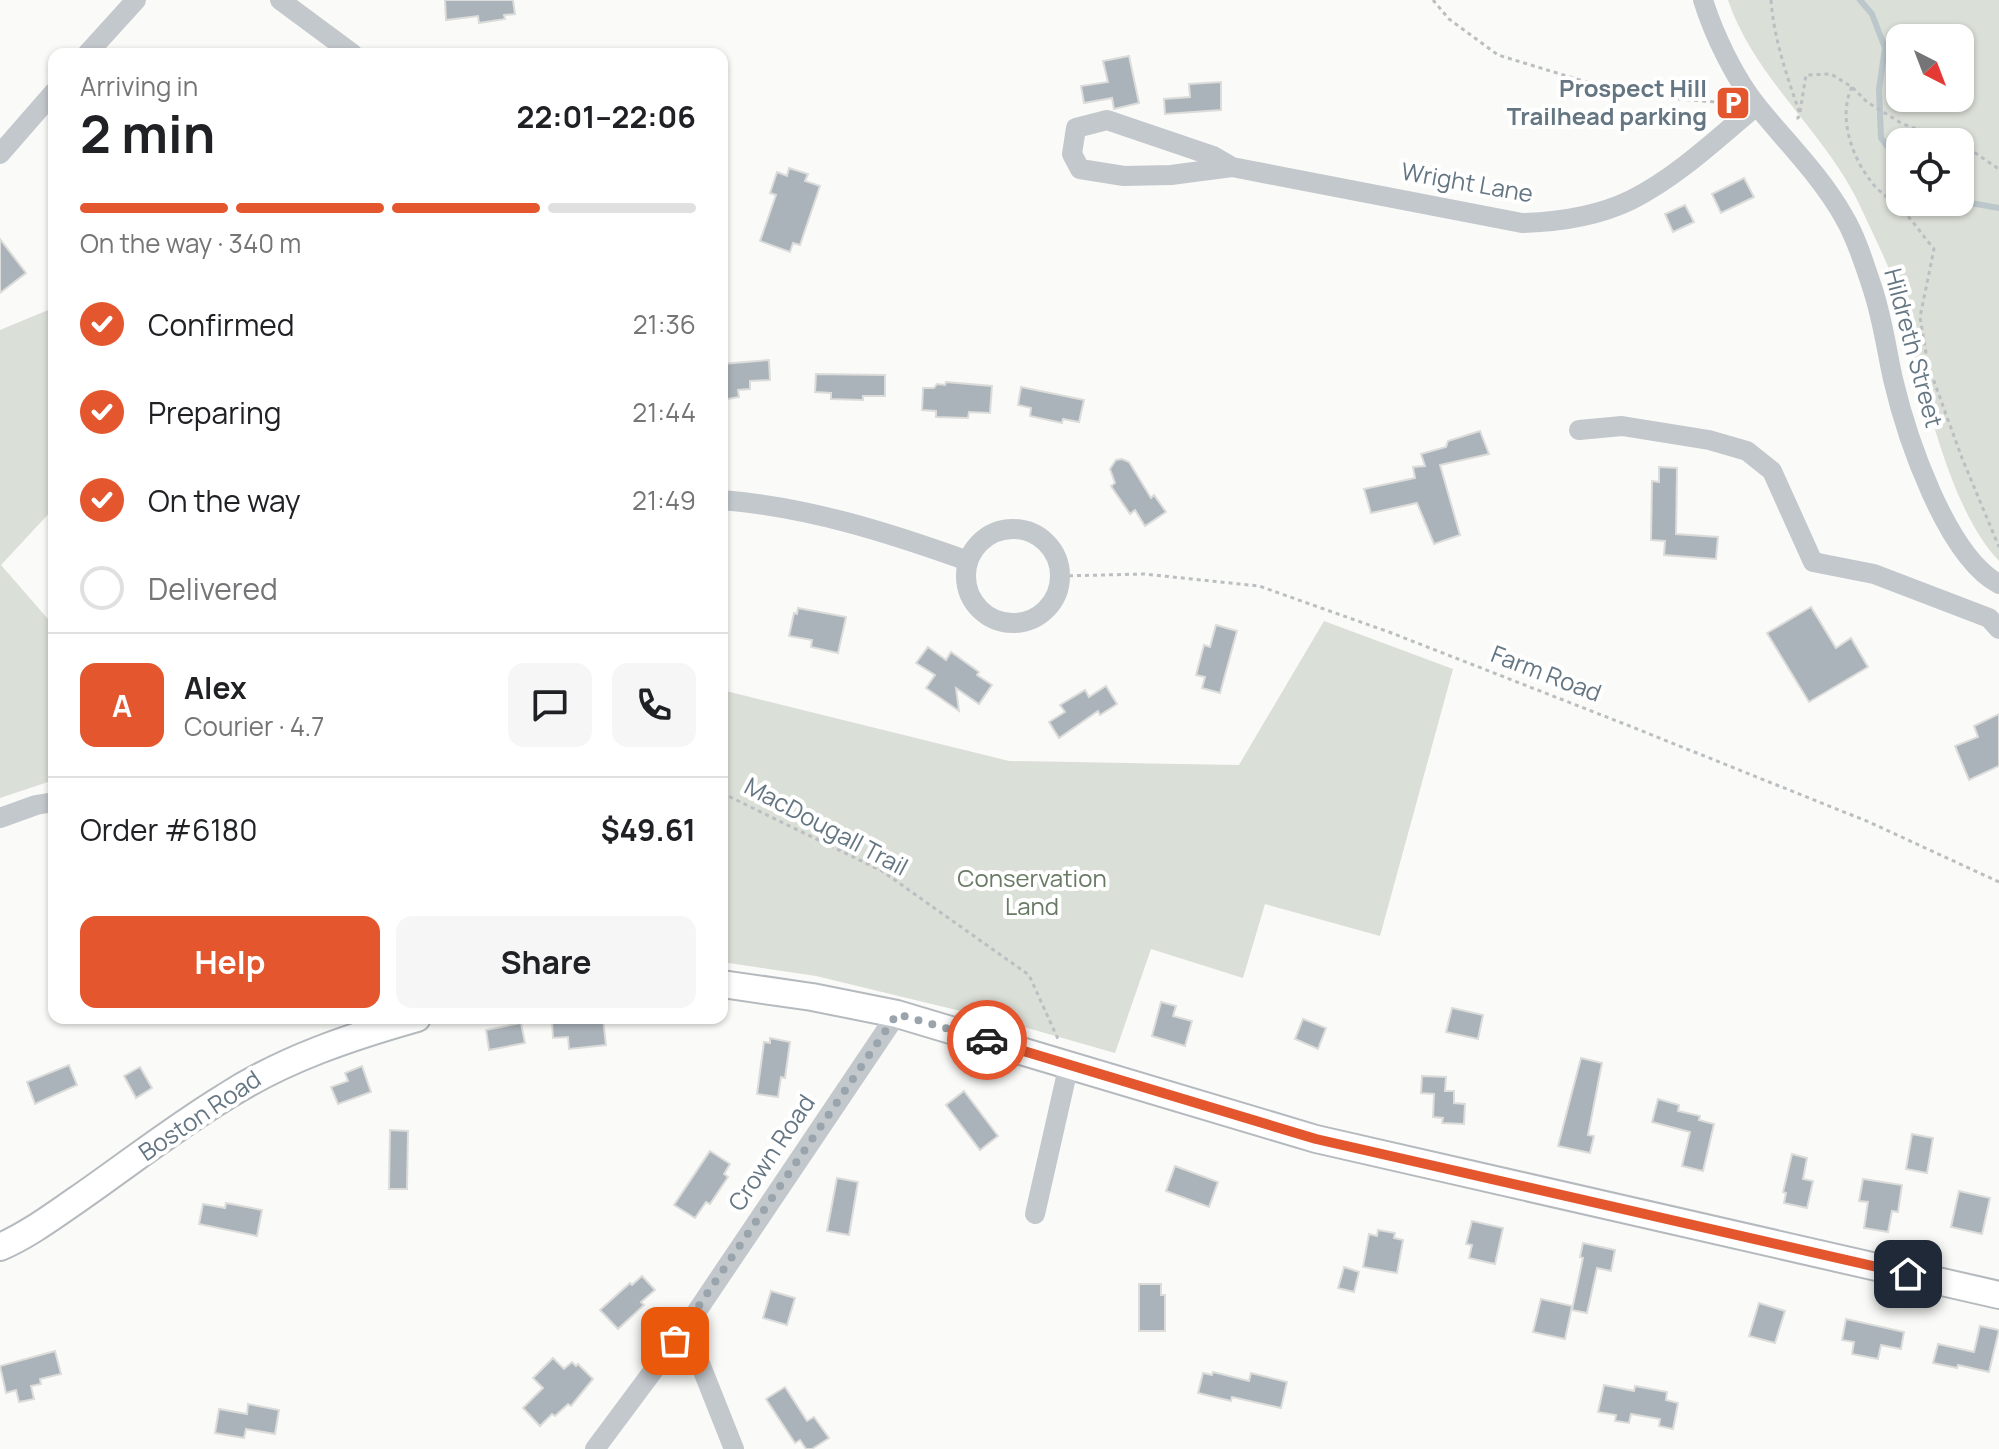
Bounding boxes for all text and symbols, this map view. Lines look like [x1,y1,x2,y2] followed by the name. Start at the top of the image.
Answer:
[1886,24,1974,112] north arrow
[1886,24,1974,216] map controls
[80,68,198,104] text: Arriving in
[1507,71,1707,132] place label: Prospect Hill Trailhead parking
[1714,84,1752,122] parking icon: Prospect Hill Trailhead parking
[517,96,696,137] text: 22:01–22:06
[80,98,215,169] text: 2 min
[1886,128,1974,216] button: locate
[1399,154,1536,209] street label: Wright Lane
[80,225,301,261] text: On the way · 340 m
[1877,264,1952,431] street label: Hildreth Street
[80,302,124,346] icon: check
[148,304,295,345] text: Confirmed
[633,306,696,342] text: 21:36
[80,390,124,434] icon: check
[148,392,282,433] text: Preparing
[632,394,696,430] text: 21:44
[80,478,124,522] icon: check
[148,480,301,521] text: On the way
[632,482,696,518] text: 21:49
[148,568,278,609] text: Delivered
[1487,636,1606,709] street label: Farm Road
[508,663,592,747] button: chat
[612,663,696,747] button: phone
[184,667,247,708] text: Alex
[112,685,132,726] text: A
[184,708,324,744] text: Courier · 4.7
[739,769,914,883] street label: MacDougall Trail
[80,809,258,850] text: Order #6180
[601,809,696,850] text: $49.61
[957,861,1107,922] park label: Conservation Land
[80,916,380,1008] button: Help
[396,916,696,1008] button: Share
[947,1000,1027,1080] courier
[965,1018,1009,1062] icon: car
[132,1062,267,1168] street label: Boston Road
[720,1088,822,1217] street label: Crown Road
[1874,1240,1942,1308] pin
[1886,1252,1930,1296] icon: home
[641,1307,709,1375] pin
[653,1319,697,1363] icon: bag

